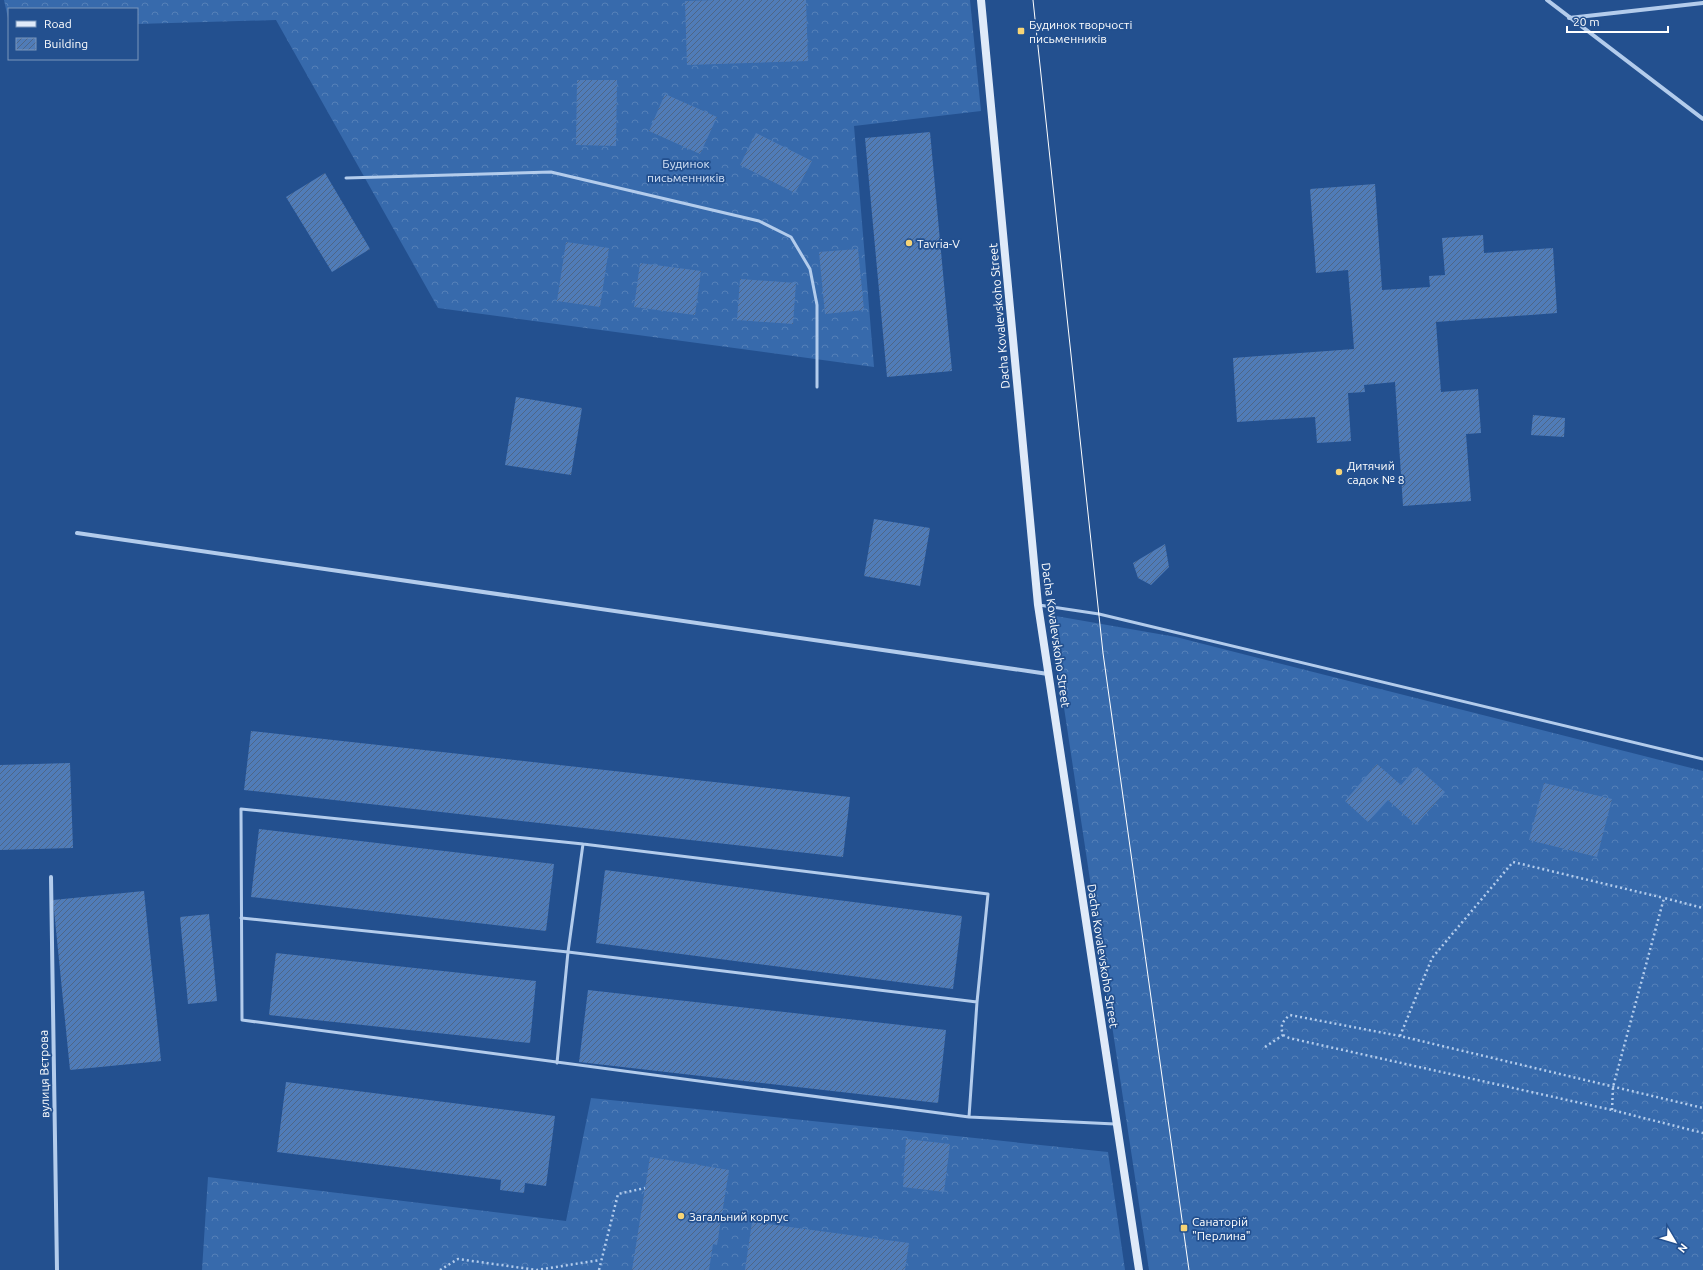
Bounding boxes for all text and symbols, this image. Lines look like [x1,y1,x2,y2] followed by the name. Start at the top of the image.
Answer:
[8,8,138,60] legend
[1567,8,1668,34] scale bar
[1573,15,1600,28] text: 20 m
[44,17,72,30] text: Road
[1029,18,1132,45] place label: Будинок творчості письменників
[1016,26,1026,36] marker: Будинок творчості письменників
[44,37,88,50] text: Building
[647,157,725,184] park label: Будинок письменників
[917,237,960,250] place label: Tavria-V
[904,238,914,248] marker: Tavria-V
[986,242,1012,389] street label: Dacha Kovalevskoho Street
[1347,459,1405,486] place label: Дитячий садок № 8
[1334,467,1344,477] marker: Дитячий садок № 8
[1039,562,1073,708] street label: Dacha Kovalevskoho Street
[1085,883,1121,1029] street label: Dacha Kovalevskoho Street
[37,1030,51,1118] street label: вулиця Вєтрова
[689,1210,789,1223] place label: Загальний корпус
[676,1211,686,1221] marker: Загальний корпус
[1192,1215,1251,1242] place label: Санаторій "Перлина"
[1655,1222,1695,1262] north arrow
[1179,1223,1189,1233] marker: Санаторій "Перлина"
[1676,1241,1690,1255] text: N

